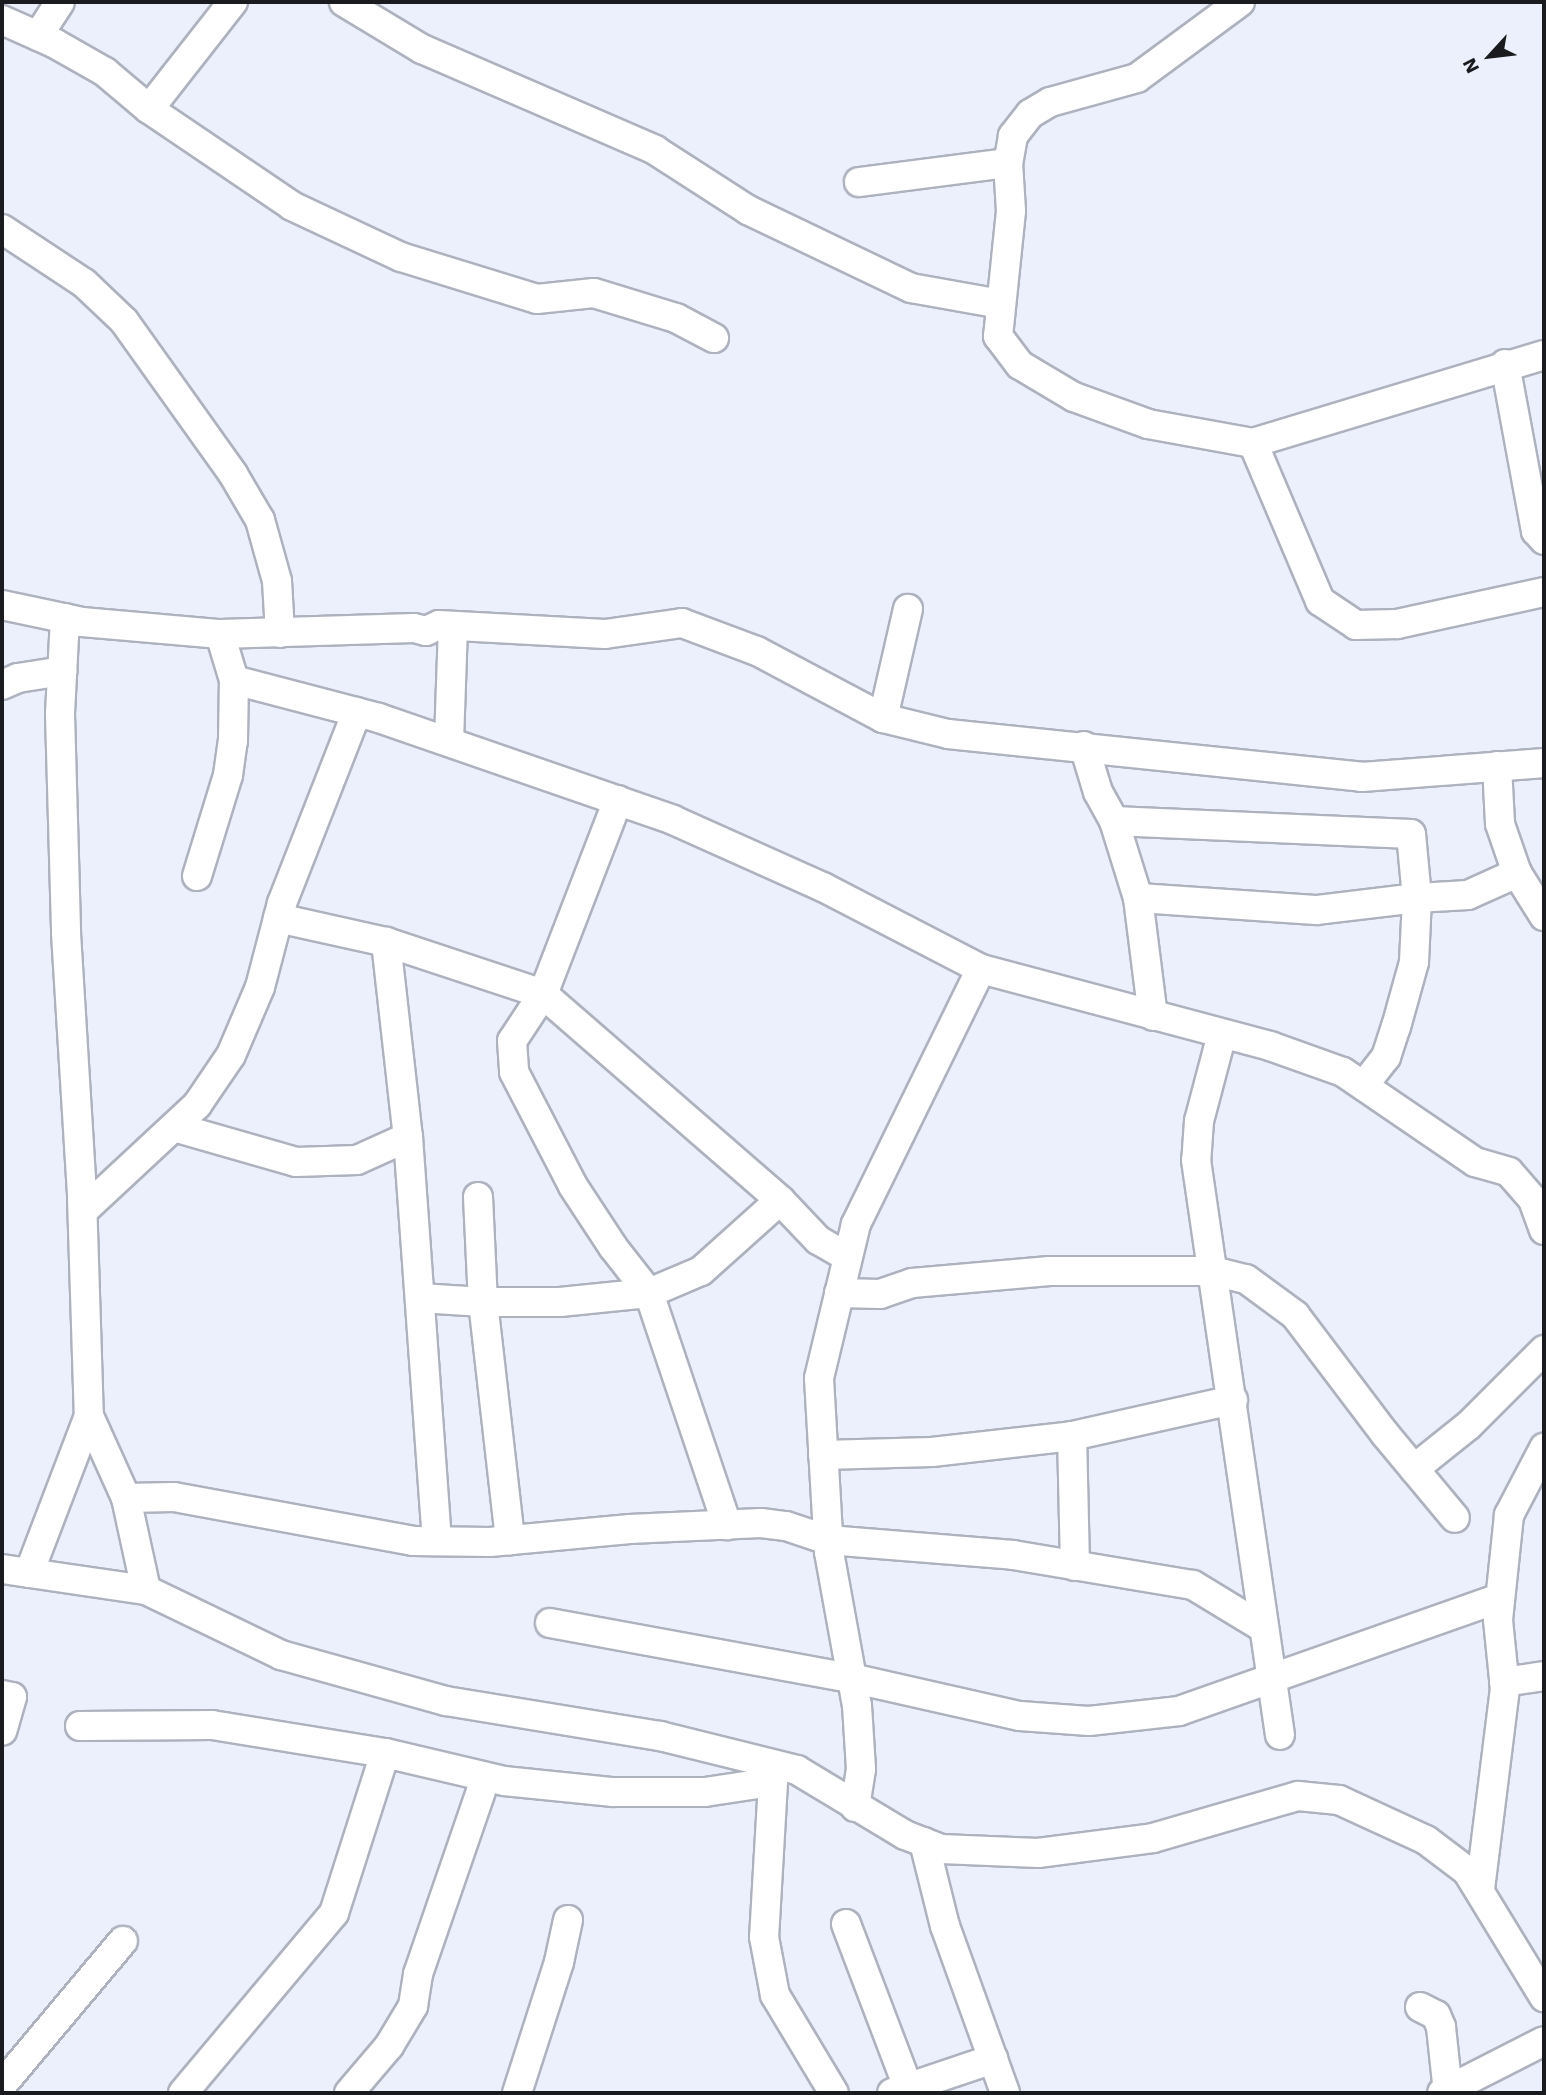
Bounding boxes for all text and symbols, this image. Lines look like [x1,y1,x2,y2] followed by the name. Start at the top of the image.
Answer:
[1455,21,1525,91] north arrow
[1457,54,1484,77] text: N

